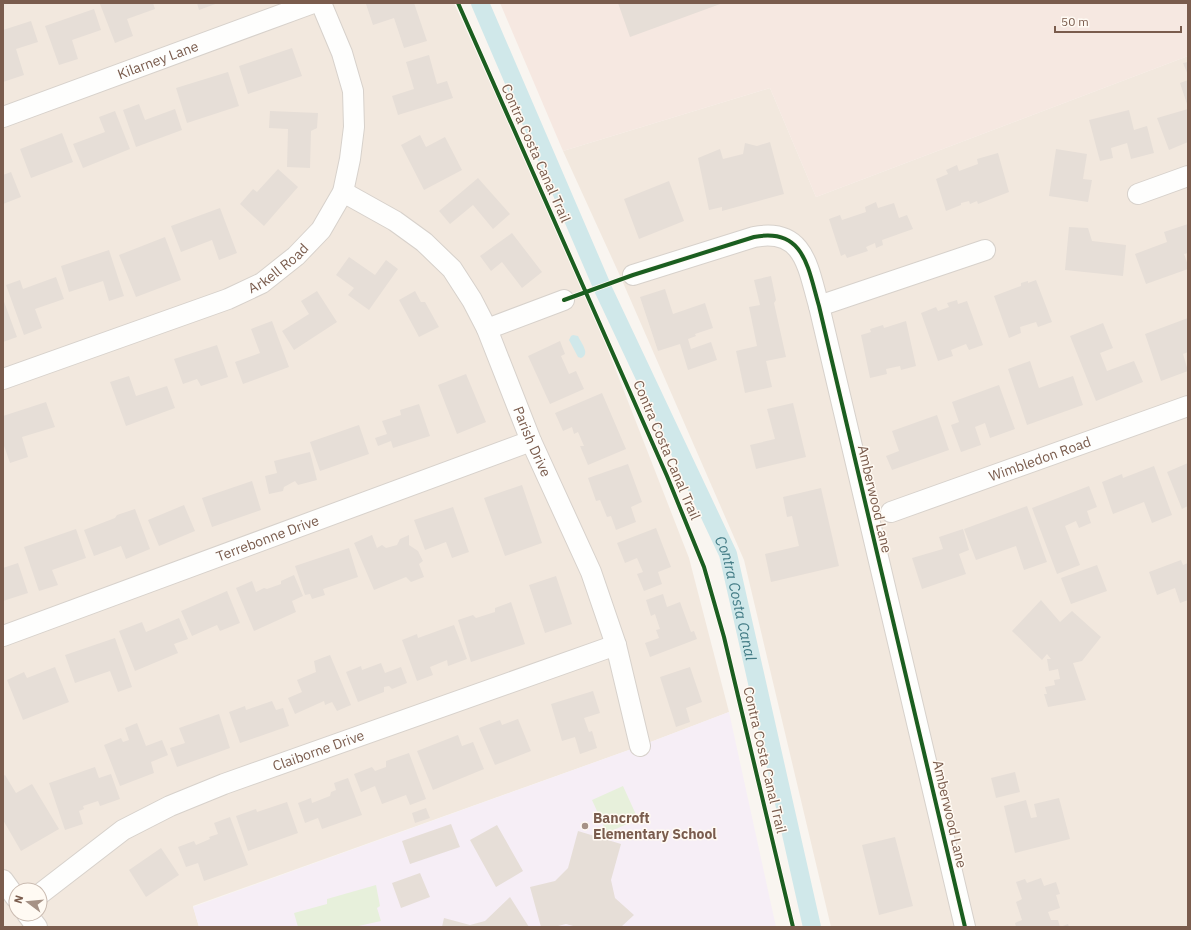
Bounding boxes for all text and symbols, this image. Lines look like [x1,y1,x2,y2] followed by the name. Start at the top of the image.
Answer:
[1055,8,1181,34] scale bar
[1061,14,1089,29] text: 50 m
[115,37,201,83] street label: Kilarney Lane
[497,81,575,225] street label: Contra Costa Canal Trail
[245,240,312,297] street label: Arkell Road
[629,377,705,523] street label: Contra Costa Canal Trail
[509,404,555,480] street label: Parish Drive
[986,432,1093,485] street label: Wimbledon Road
[854,443,896,555] street label: Amberwood Lane
[214,511,322,565] street label: Terrebonne Drive
[711,532,761,662] water label: Contra Costa Canal
[739,685,791,835] street label: Contra Costa Canal Trail
[270,726,367,775] street label: Claiborne Drive
[929,758,971,870] street label: Amberwood Lane
[593,809,717,843] place label: Bancroft Elementary School
[580,821,590,831] marker: Bancroft Elementary School
[8,882,48,922] north arrow
[11,893,26,905] text: N

